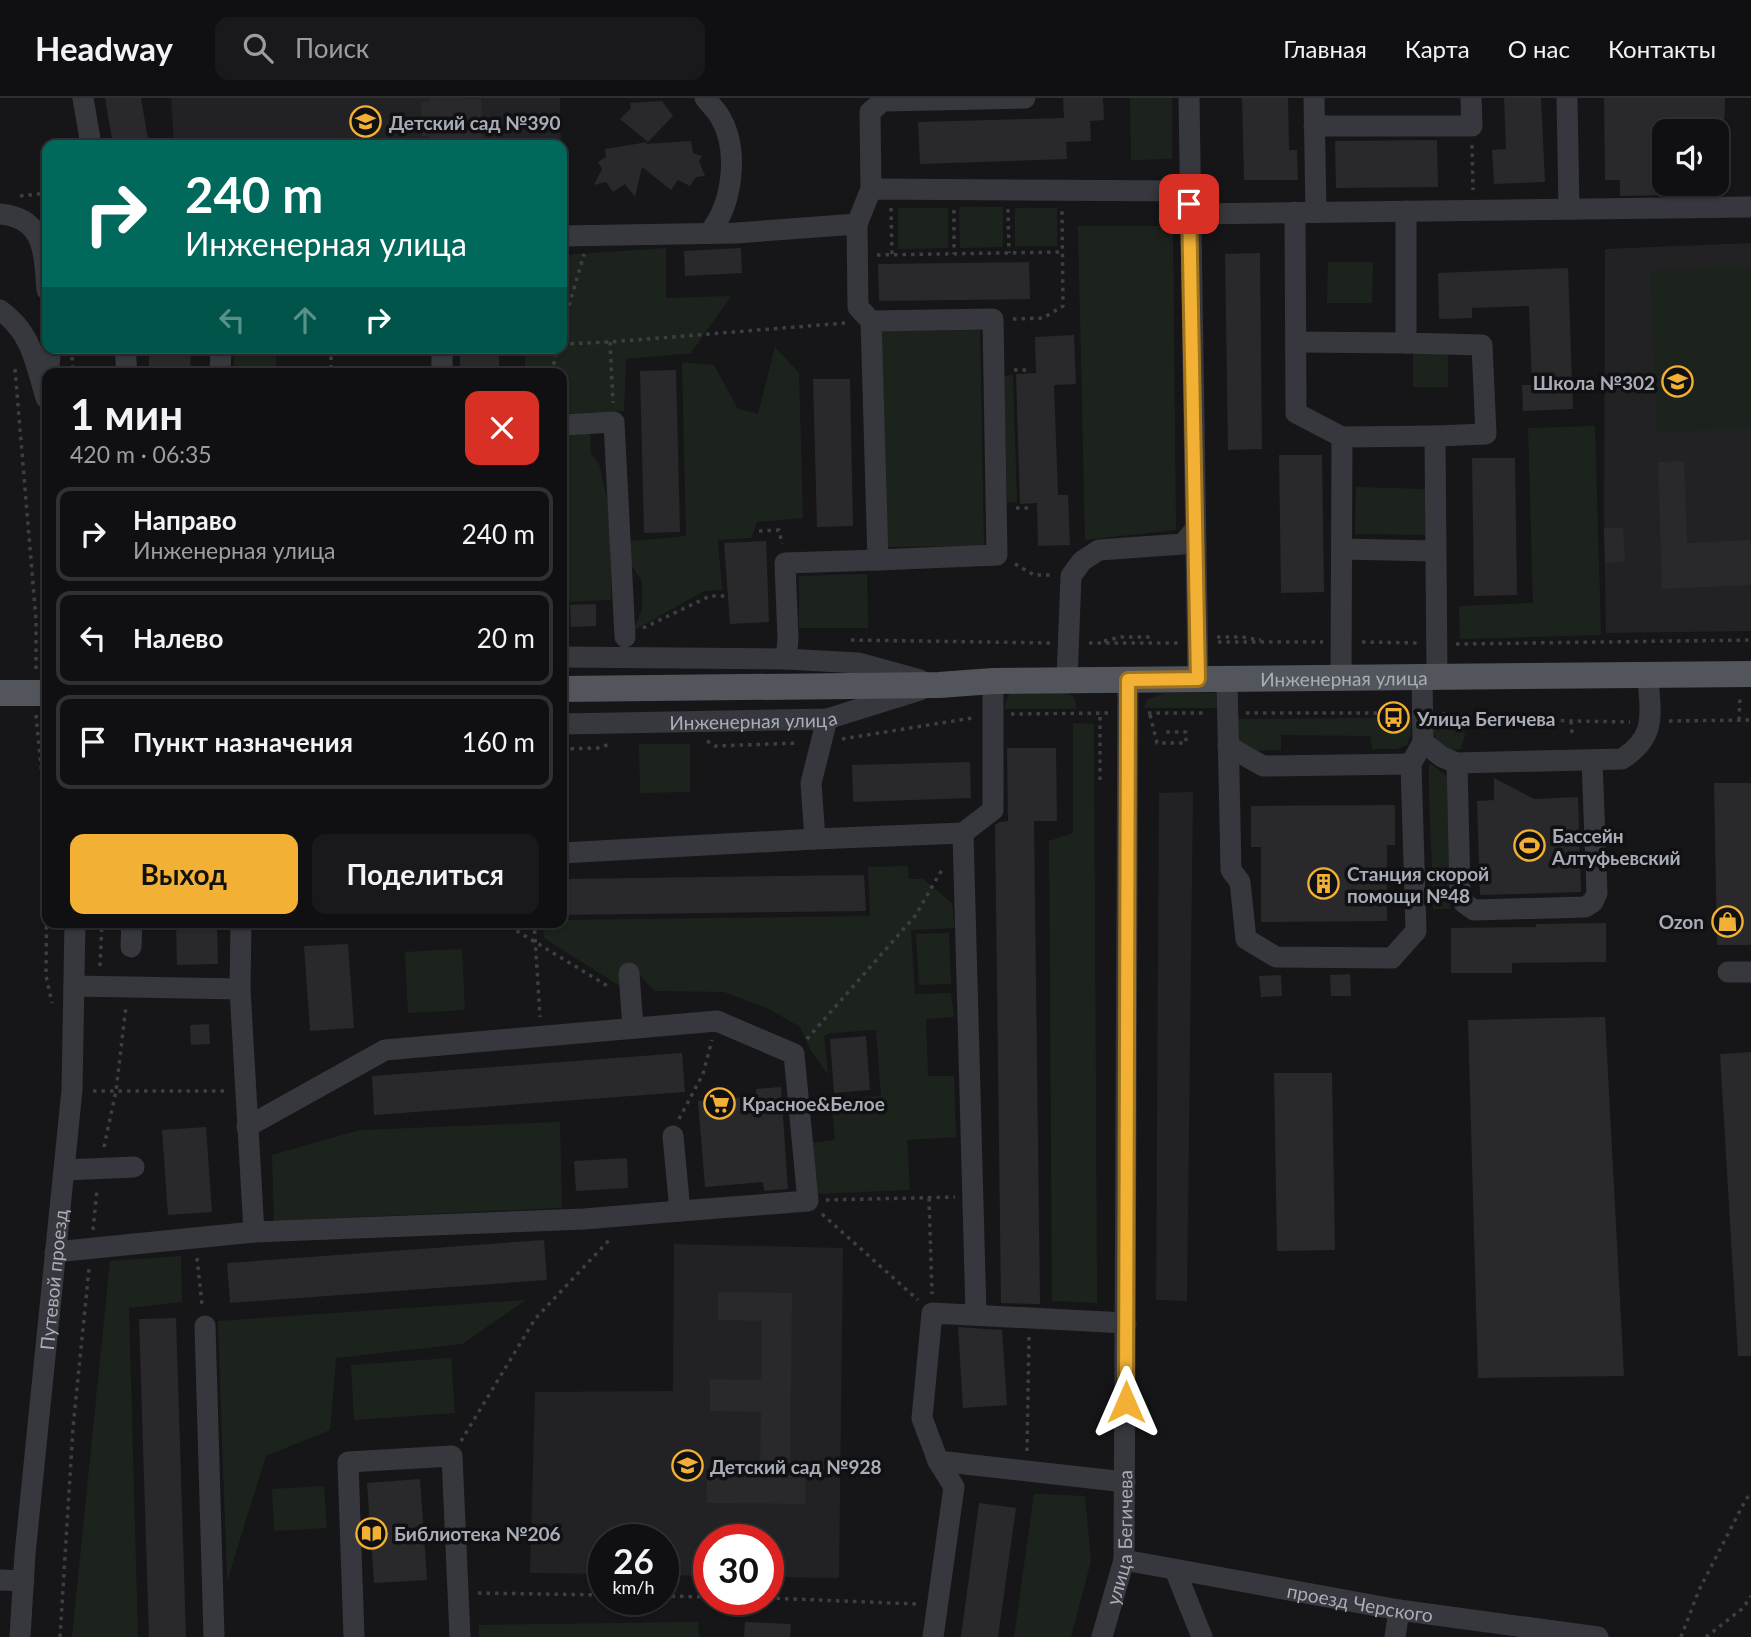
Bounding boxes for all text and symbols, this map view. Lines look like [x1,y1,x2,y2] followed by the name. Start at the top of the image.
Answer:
[215,17,705,80] search box
[35,28,173,68] text: Headway
[239,29,277,67] icon: search
[295,32,369,64] text: Поиск
[1283,34,1367,63] text: Главная
[1405,34,1470,63] text: Карта
[1508,34,1570,63] text: О нас
[1608,34,1716,63] text: Контакты
[349,105,383,139] school or university icon: Детский сад №390
[389,111,561,134] place label: Детский сад №390
[1652,119,1729,196] map controls
[1652,119,1729,196] button: sound
[185,165,323,223] text: 240 m
[70,168,161,259] icon: right
[1159,174,1219,234] pin
[1170,185,1208,223] icon: arrive
[185,224,467,263] text: Инженерная улица
[213,301,251,339] icon: left
[286,301,324,339] icon: ahead
[359,301,397,339] icon: right
[1661,365,1695,399] school or university icon: Школа №302
[1533,371,1655,394] place label: Школа №302
[70,389,183,439] text: 1 мин
[465,391,539,465] button: close
[70,440,212,468] text: 420 m · 06:35
[133,504,237,536] text: Направо
[74,515,112,553] icon: right
[462,518,535,550] text: 240 m
[133,536,336,564] text: Инженерная улица
[74,619,112,657] icon: left
[133,622,223,654] text: Налево
[477,622,535,654] text: 20 m
[1260,665,1428,690] street label: Инженерная улица
[1377,701,1411,735] bus stop icon: Улица Бегичева
[669,705,840,733] street label: Инженерная улица
[1416,707,1556,730] place label: Улица Бегичева
[74,723,112,761] icon: arrive
[133,726,353,758] text: Пункт назначения
[462,726,535,758] text: 160 m
[1551,824,1681,869] place label: Бассейн Алтуфьевский
[1512,829,1546,863] sports icon: Бассейн Алтуфьевский
[70,834,298,914] button: Выход
[312,834,539,914] button: Поделиться
[1347,862,1489,907] place label: Станция скорой помощи №48
[1307,867,1341,901] building icon: Станция скорой помощи №48
[1710,904,1744,938] shop icon: Ozon
[1659,910,1704,933] place label: Ozon
[702,1086,736,1120] supermarket icon: Красное&Белое
[742,1092,885,1115] place label: Красное&Белое
[34,1208,71,1351] street label: Путевой проезд
[1089,1365,1163,1439] position arrow
[670,1449,704,1483] school or university icon: Детский сад №928
[710,1455,882,1478] place label: Детский сад №928
[1100,1470,1136,1608] street label: улица Бегичева
[354,1516,388,1550] library icon: Библиотека №206
[394,1522,561,1545] place label: Библиотека №206
[693,1524,784,1615] speed limit sign: 30
[613,1539,654,1581] text: 26
[612,1576,655,1598] text: km/h
[1285,1578,1435,1626] street label: проезд Черского

